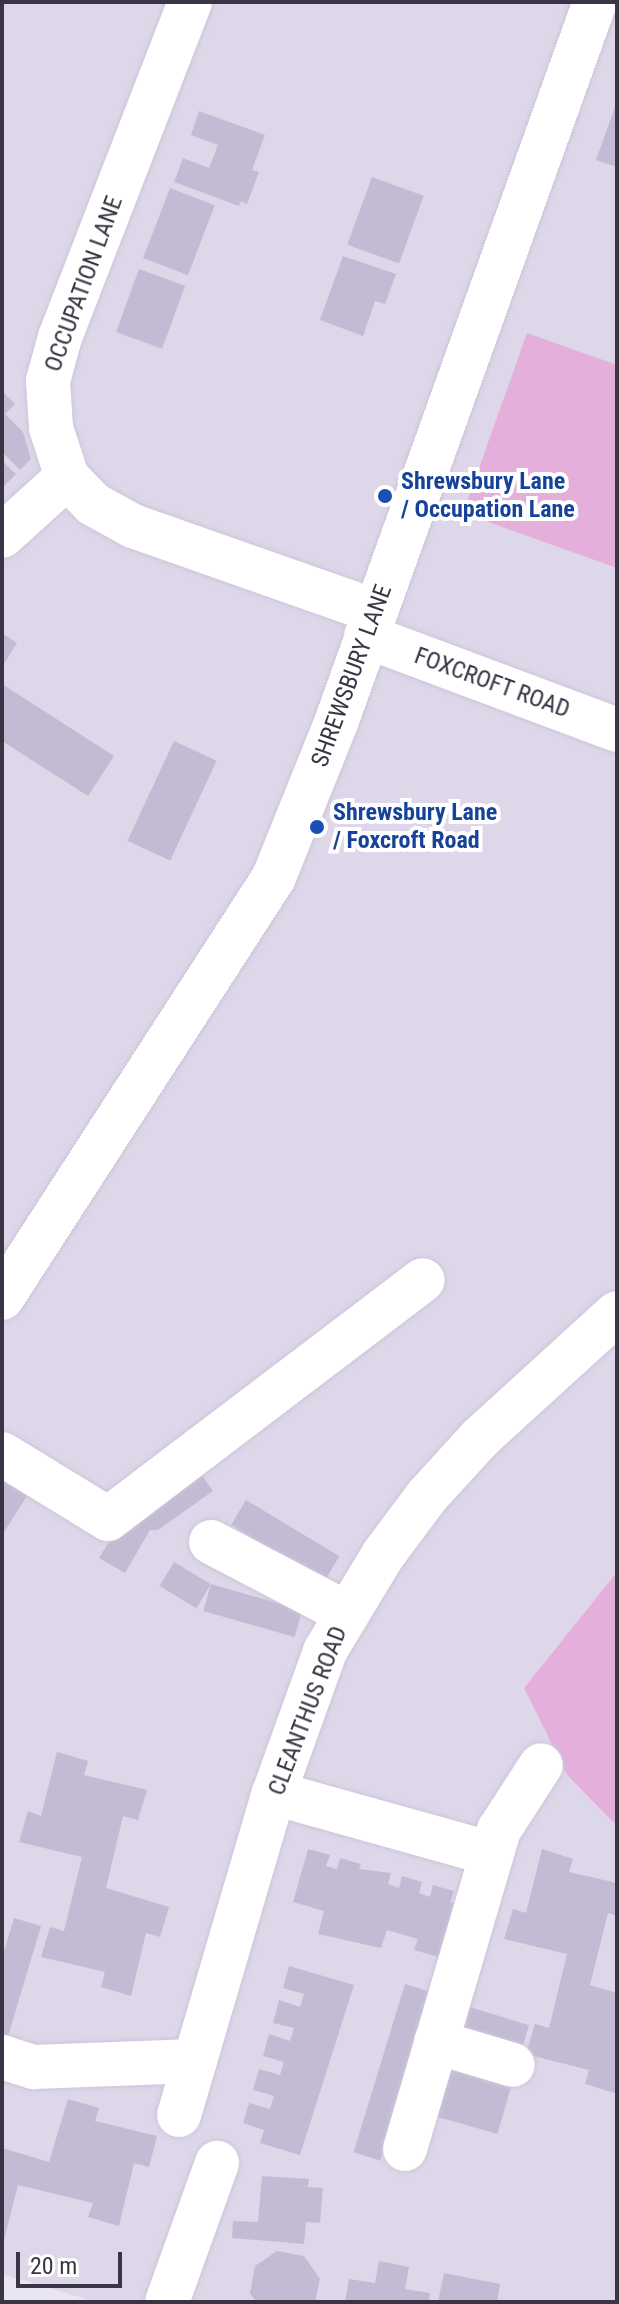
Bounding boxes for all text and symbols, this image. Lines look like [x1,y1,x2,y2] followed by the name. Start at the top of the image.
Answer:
[39,192,129,376] street label: OCCUPATION LANE
[401,468,575,524] place label: Shrewsbury Lane / Occupation Lane
[376,487,394,505] marker: Shrewsbury Lane / Occupation Lane
[306,581,398,771] street label: SHREWSBURY LANE
[410,641,574,725] street label: FOXCROFT ROAD
[333,799,497,855] place label: Shrewsbury Lane / Foxcroft Road
[308,818,326,836] marker: Shrewsbury Lane / Foxcroft Road
[263,1622,353,1800] street label: CLEANTHUS ROAD
[20,2236,126,2286] scale bar
[30,2252,77,2280] text: 20 m

